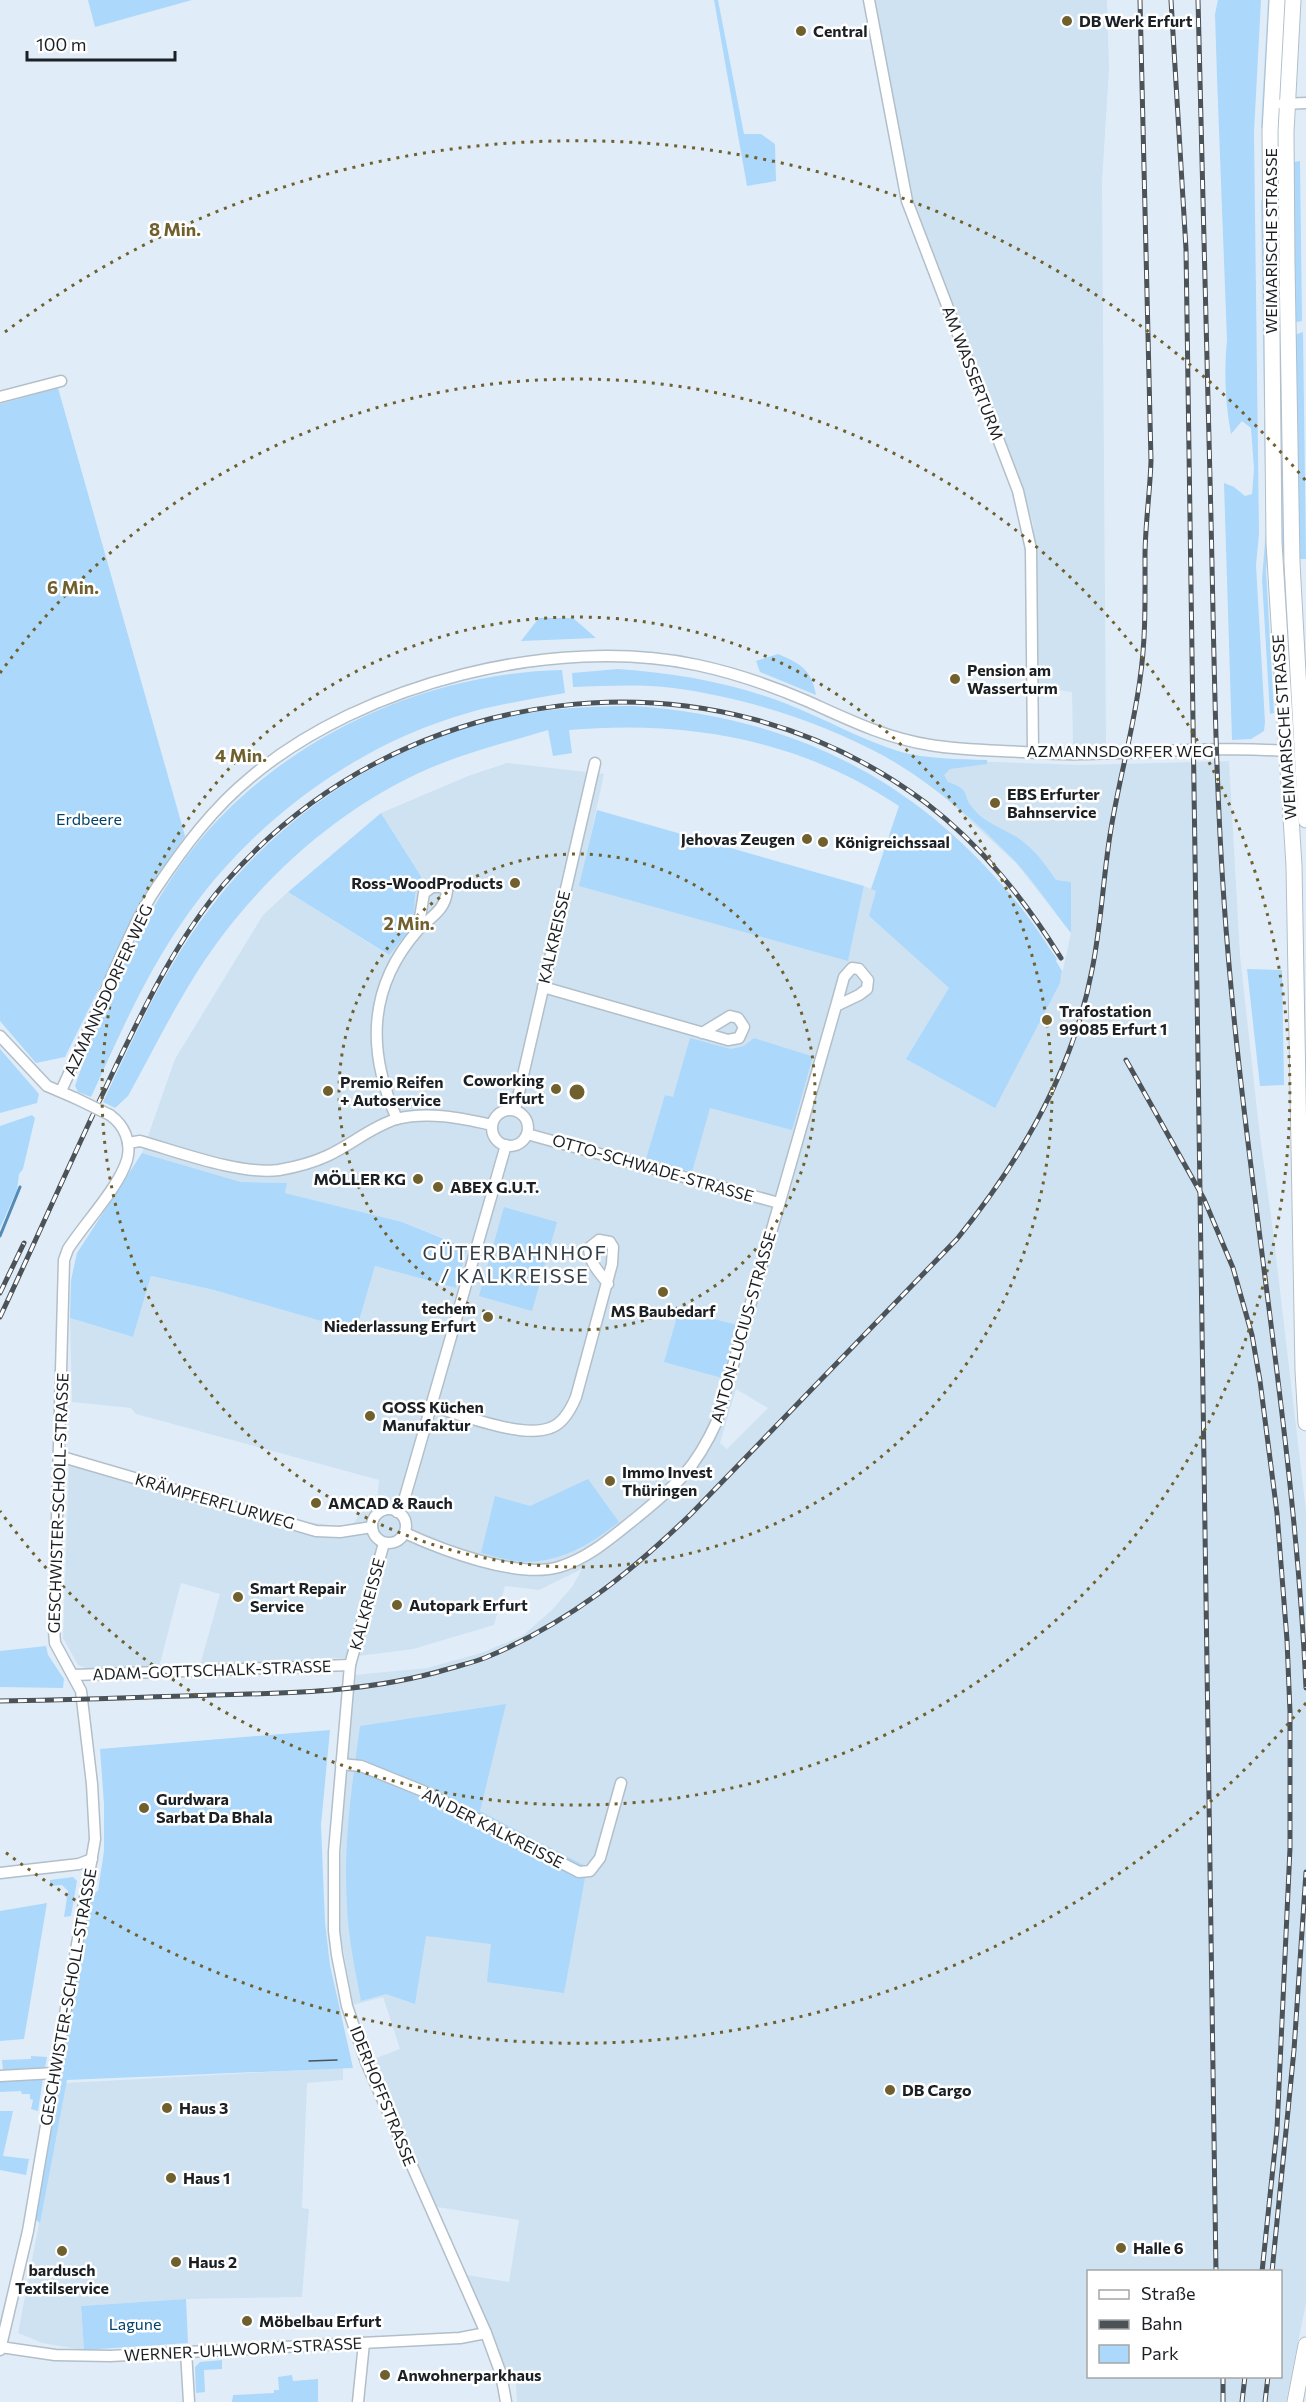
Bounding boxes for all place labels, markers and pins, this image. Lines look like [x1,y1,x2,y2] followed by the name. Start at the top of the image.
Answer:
[1079,11,1193,30] place label: DB Werk Erfurt
[1060,14,1074,28] marker: DB Werk Erfurt
[813,21,868,40] place label: Central
[794,24,808,38] marker: Central
[967,660,1058,697] place label: Pension am Wasserturm
[948,672,962,686] marker: Pension am Wasserturm
[1007,784,1100,821] place label: EBS Erfurter Bahnservice
[988,796,1002,810] marker: EBS Erfurter Bahnservice
[681,829,795,848] place label: Jehovas Zeugen
[800,832,814,846] marker: Jehovas Zeugen
[835,832,950,851] place label: Königreichssaal
[816,835,830,849] marker: Königreichssaal
[351,873,503,892] place label: Ross-WoodProducts
[508,876,522,890] marker: Ross-WoodProducts
[1059,1001,1167,1038] place label: Trafostation 99085 Erfurt 1
[1040,1013,1054,1027] marker: Trafostation 99085 Erfurt 1
[463,1070,544,1107] place label: Coworking Erfurt
[340,1072,444,1109] place label: Premio Reifen + Autoservice
[549,1082,563,1096] marker: Coworking Erfurt
[567,1082,587,1102] centre of rings
[321,1084,335,1098] marker: Premio Reifen + Autoservice
[313,1169,406,1188] place label: MÖLLER KG
[411,1172,425,1186] marker: MÖLLER KG
[450,1177,539,1196] place label: ABEX G.U.T.
[431,1180,445,1194] marker: ABEX G.U.T.
[656,1285,670,1299] marker: MS Baubedarf
[324,1298,476,1335] place label: techem Niederlassung Erfurt
[610,1301,716,1320] place label: MS Baubedarf
[481,1310,495,1324] marker: techem Niederlassung Erfurt
[382,1397,484,1434] place label: GOSS Küchen Manufaktur
[363,1409,377,1423] marker: GOSS Küchen Manufaktur
[622,1462,713,1499] place label: Immo Invest Thüringen
[603,1474,617,1488] marker: Immo Invest Thüringen
[328,1493,453,1512] place label: AMCAD & Rauch
[309,1496,323,1510] marker: AMCAD & Rauch
[250,1578,347,1615] place label: Smart Repair Service
[231,1590,245,1604] marker: Smart Repair Service
[409,1595,528,1614] place label: Autopark Erfurt
[390,1598,404,1612] marker: Autopark Erfurt
[156,1789,273,1826] place label: Gurdwara Sarbat Da Bhala
[137,1801,151,1815] marker: Gurdwara Sarbat Da Bhala
[902,2080,972,2099] place label: DB Cargo
[883,2083,897,2097] marker: DB Cargo
[179,2098,228,2117] place label: Haus 3
[160,2101,174,2115] marker: Haus 3
[183,2168,230,2187] place label: Haus 1
[164,2171,178,2185] marker: Haus 1
[1133,2238,1184,2257] place label: Halle 6
[1114,2241,1128,2255] marker: Halle 6
[55,2244,69,2258] marker: bardusch Textilservice
[188,2252,237,2271] place label: Haus 2
[169,2255,183,2269] marker: Haus 2
[15,2260,109,2297] place label: bardusch Textilservice
[259,2311,382,2330] place label: Möbelbau Erfurt
[240,2314,254,2328] marker: Möbelbau Erfurt
[397,2365,542,2384] place label: Anwohnerparkhaus
[378,2368,392,2382] marker: Anwohnerparkhaus

